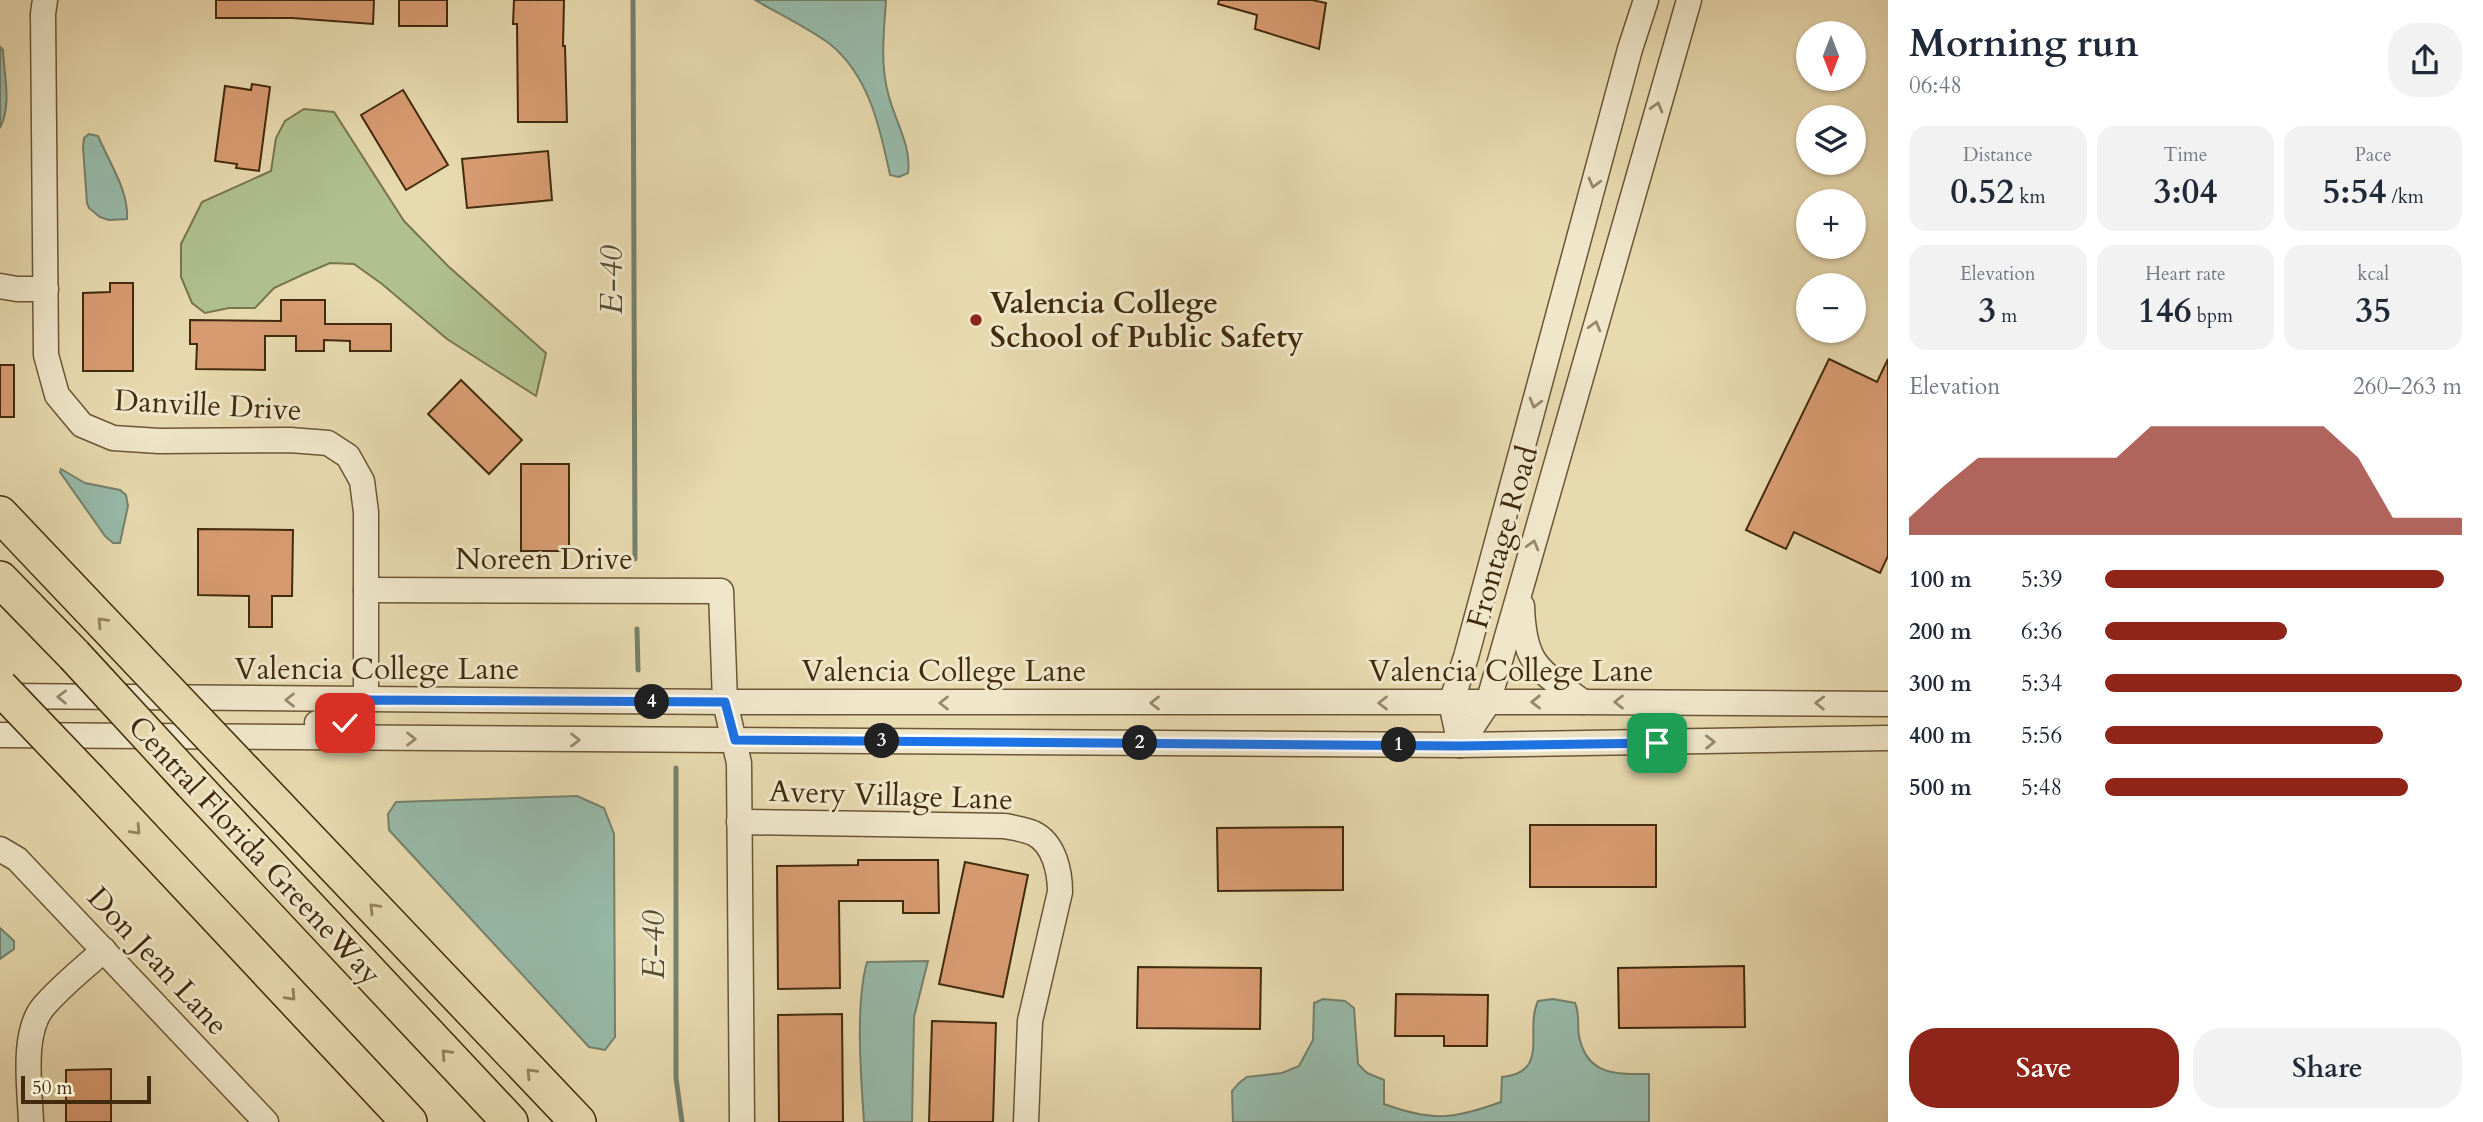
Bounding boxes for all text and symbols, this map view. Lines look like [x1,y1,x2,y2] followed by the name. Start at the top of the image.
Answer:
[1909,18,2139,70] text: Morning run
[1796,21,1866,91] north arrow
[1796,21,1866,343] map controls
[2388,23,2462,97] button: share
[1909,70,1962,101] text: 06:48
[1649,101,1663,113] one-way arrow
[1796,105,1866,175] button: layers
[1963,142,2033,168] text: Distance
[2164,142,2207,168] text: Time
[2355,142,2392,168] text: Pace
[1950,168,2014,216] text: 0.52
[2154,168,2217,216] text: 3:04
[2322,168,2386,216] text: 5:54
[1588,177,1602,189] one-way arrow
[2014,184,2045,210] text: km
[2386,184,2424,210] text: /km
[1796,189,1866,259] button: +
[590,245,634,314] water label: E-40
[1960,261,2036,287] text: Elevation
[2145,261,2226,287] text: Heart rate
[2357,261,2389,287] text: kcal
[1796,273,1866,343] button: −
[990,283,1304,358] place label: Valencia College School of Public Safety
[1978,287,1996,335] text: 3
[2138,287,2192,335] text: 146
[2355,287,2391,335] text: 35
[1996,303,2017,329] text: m
[2192,303,2233,329] text: bpm
[968,312,984,328] marker: Valencia College School of Public Safety
[1587,320,1602,332] one-way arrow
[1909,371,2000,402] text: Elevation
[2353,371,2462,402] text: 260–263 m
[113,380,303,431] street label: Danville Drive
[1528,397,1543,409] one-way arrow
[1457,441,1548,633] street label: Frontage Road
[455,539,633,580] street label: Noreen Drive
[1525,539,1540,551] one-way arrow
[1909,564,1972,595] text: 100 m
[2021,564,2062,595] text: 5:39
[1909,616,1972,647] text: 200 m
[2021,616,2062,647] text: 6:36
[98,617,111,630] one-way arrow
[235,649,519,690] street label: Valencia College Lane
[802,651,1086,692] street label: Valencia College Lane
[1369,651,1653,692] street label: Valencia College Lane
[1909,668,1972,699] text: 300 m
[2021,668,2062,699] text: 5:34
[634,684,670,720] pin: 4
[647,688,656,714] text: 4
[56,690,67,705] one-way arrow
[284,692,295,707] one-way arrow
[315,693,375,753] pin
[1613,694,1624,710] one-way arrow
[938,695,949,711] one-way arrow
[1150,695,1160,711] one-way arrow
[1377,695,1388,711] one-way arrow
[1530,695,1541,710] one-way arrow
[1814,695,1825,711] one-way arrow
[326,704,364,742] icon: check
[119,707,391,994] street label: Central Florida GreeneWay
[1627,713,1687,773] pin
[1909,720,1972,751] text: 400 m
[2021,720,2062,751] text: 5:56
[864,724,900,758] pin: 3
[1638,724,1676,762] icon: arrive
[1122,726,1158,760] pin: 2
[877,727,886,753] text: 3
[1382,728,1416,762] pin: 1
[1135,729,1144,755] text: 2
[406,731,417,747] one-way arrow
[1394,731,1403,757] text: 1
[571,732,581,748] one-way arrow
[1705,734,1715,750] one-way arrow
[768,771,1014,820] street label: Avery Village Lane
[1909,772,1972,803] text: 500 m
[2021,772,2062,803] text: 5:48
[128,822,140,835] one-way arrow
[78,878,237,1045] street label: Don Jean Lane
[369,903,382,916] one-way arrow
[632,910,676,979] water label: E-40
[283,988,296,1001] one-way arrow
[1909,1028,2179,1108] button: Save
[2193,1028,2462,1108] button: Share
[442,1049,455,1062] one-way arrow
[526,1068,539,1081] one-way arrow
[21,1073,150,1105] scale bar
[32,1075,73,1101] text: 50 m

